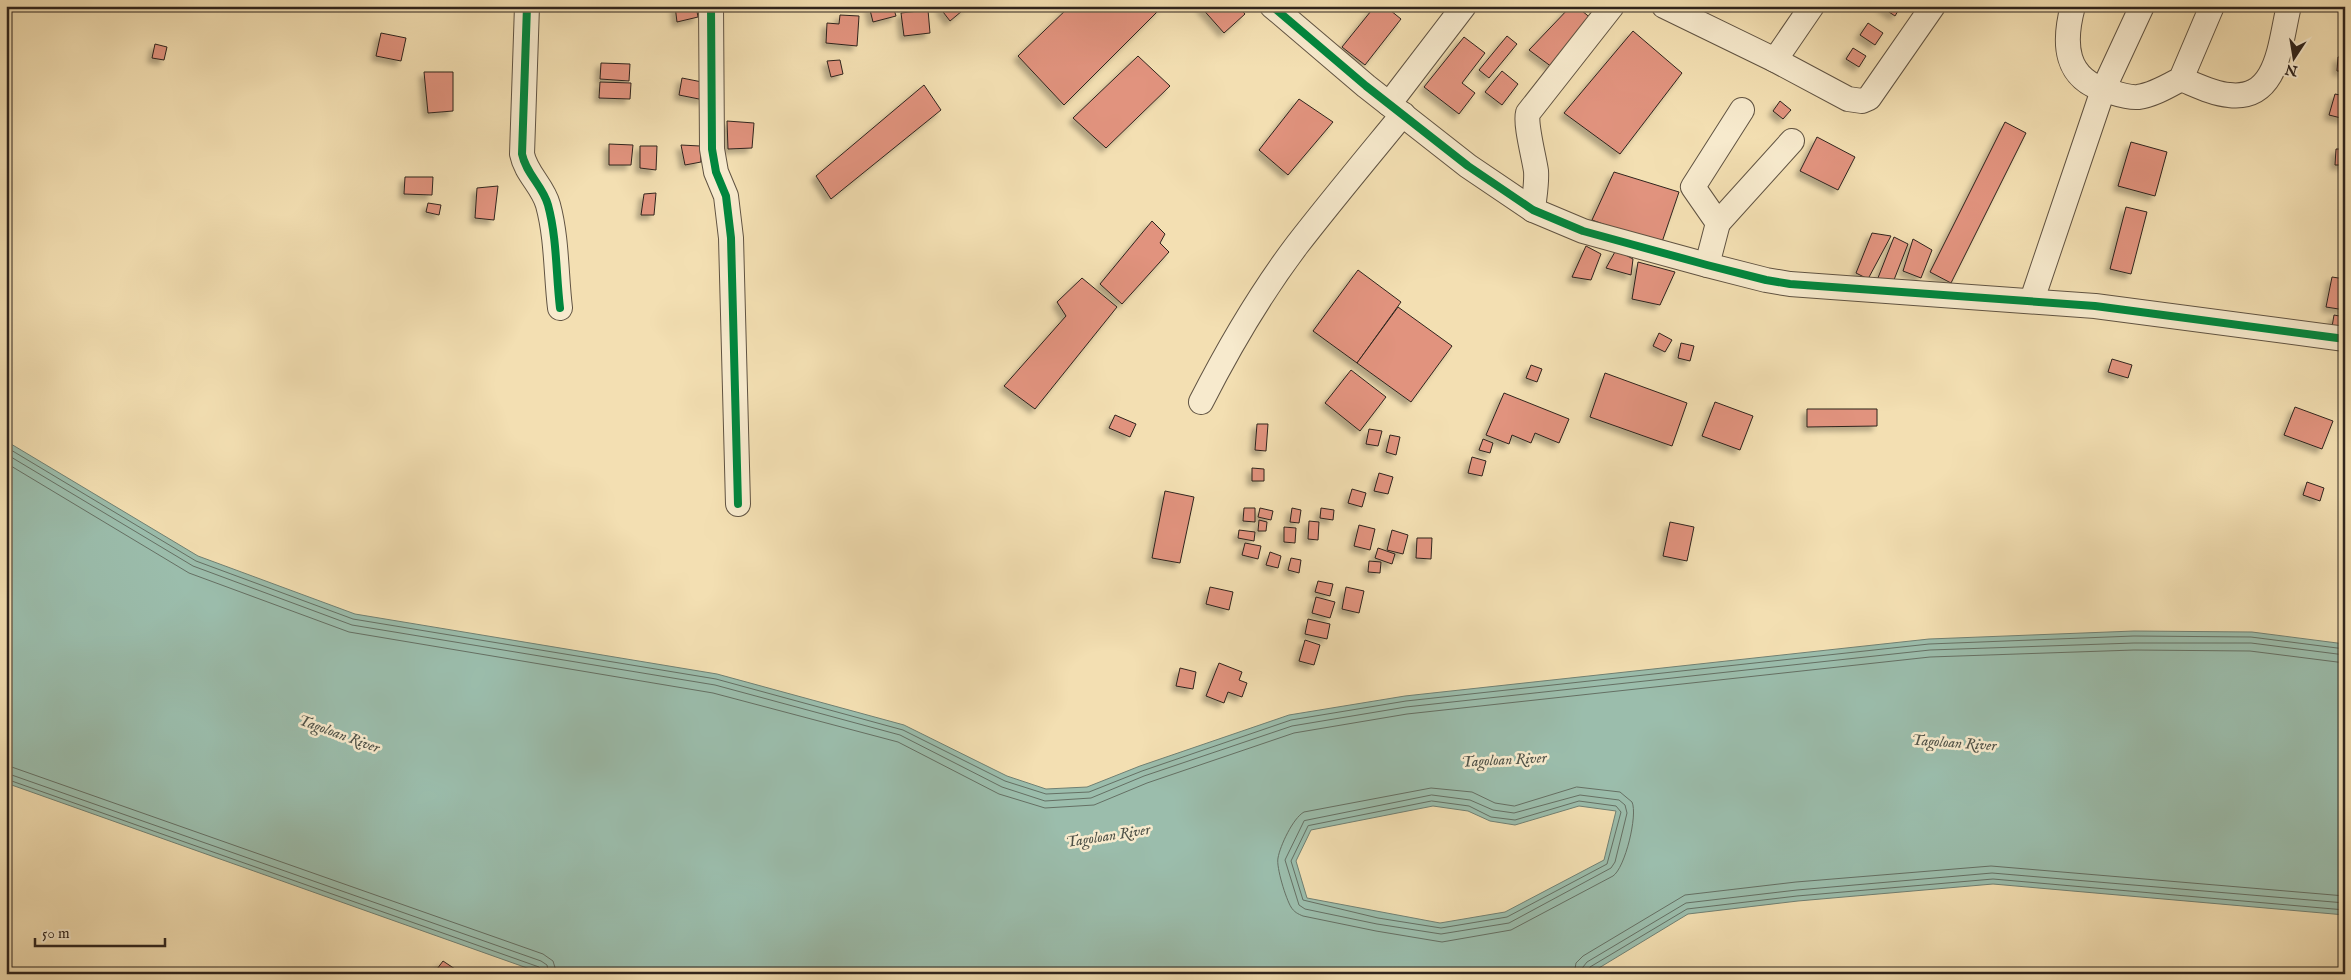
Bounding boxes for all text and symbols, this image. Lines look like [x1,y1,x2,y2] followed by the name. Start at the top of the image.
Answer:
[2268,32,2318,82] north arrow
[2284,60,2300,80] text: N
[295,711,383,759] water label: Tagoloan River
[1911,731,1998,757] water label: Tagoloan River
[1461,748,1548,773] water label: Tagoloan River
[1064,820,1153,853] water label: Tagoloan River
[35,915,165,947] scale bar
[42,924,70,943] text: 50 m

